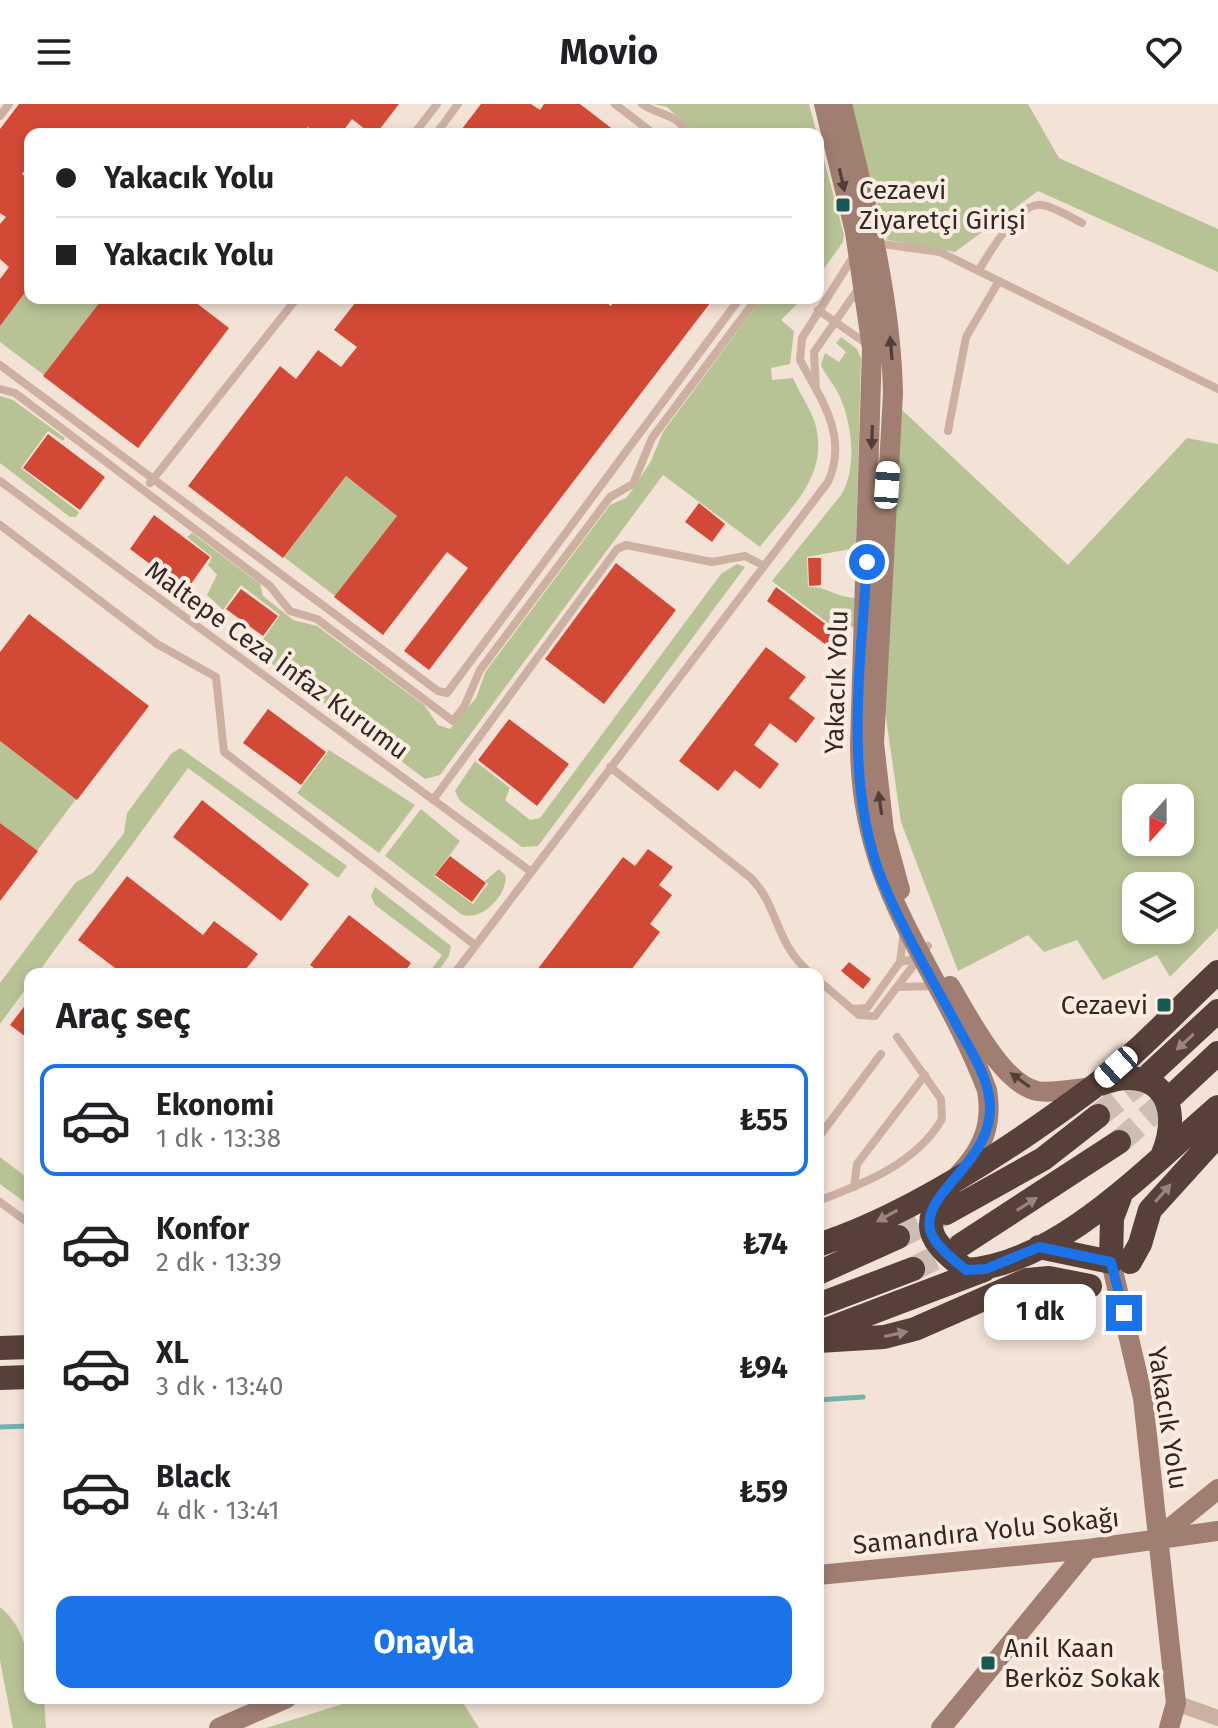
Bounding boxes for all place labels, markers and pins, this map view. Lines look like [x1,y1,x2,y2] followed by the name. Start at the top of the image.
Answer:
[859,175,1026,236] place label: Cezaevi Ziyaretçi Girişi
[834,196,852,214] marker: Cezaevi Ziyaretçi Girişi
[1061,990,1148,1021] place label: Cezaevi
[1155,996,1173,1014] marker: Cezaevi
[1004,1633,1161,1694] place label: Anil Kaan Berköz Sokak
[979,1654,997,1672] marker: Anil Kaan Berköz Sokak

